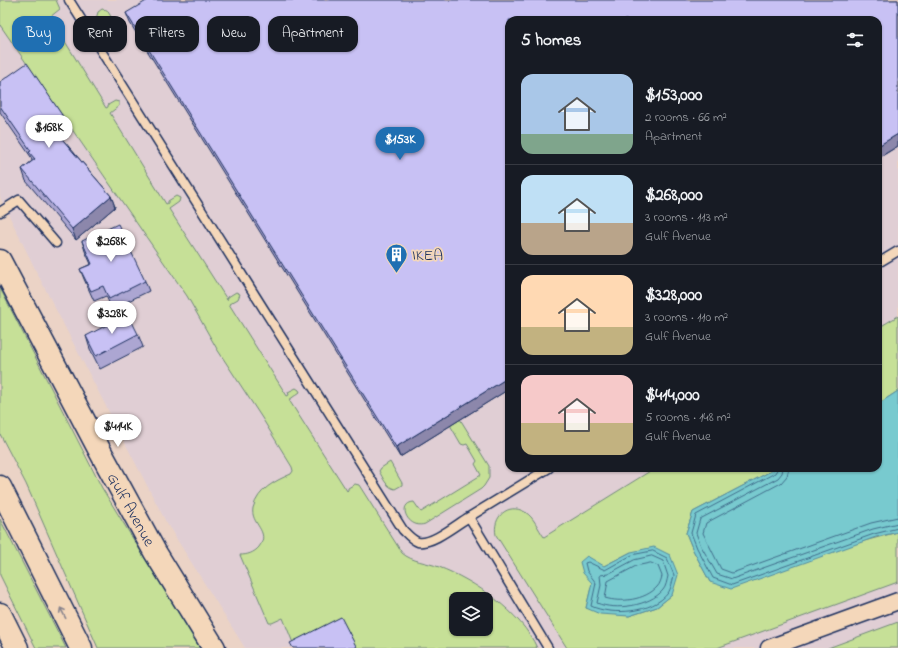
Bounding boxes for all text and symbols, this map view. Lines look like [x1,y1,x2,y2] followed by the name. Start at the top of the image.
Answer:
[12,16,65,52] chip: Buy
[73,16,127,52] chip: Rent
[135,16,199,52] chip: Filters
[207,16,260,52] chip: New
[268,16,358,52] chip: Apartment
[521,28,581,53] text: 5 homes
[844,29,866,51] icon: filters
[645,83,702,108] text: $153,000
[553,90,601,138] icon: home
[645,108,727,127] text: 2 rooms · 66 m²
[21,115,77,149] pin: $168K
[35,118,63,137] text: $168K
[372,127,428,161] pin: $153K
[645,127,702,146] text: Apartment
[384,130,416,149] text: $153K
[645,183,703,208] text: $268,000
[553,191,601,239] icon: home
[645,208,728,227] text: 3 rooms · 113 m²
[645,227,711,246] text: Gulf Avenue
[83,229,139,263] pin: $268K
[95,232,127,251] text: $268K
[384,241,410,274] building icon: IKEA
[412,244,443,268] place label: IKEA
[645,283,702,308] text: $328,000
[553,291,601,339] icon: home
[84,301,140,335] pin: $328K
[97,304,127,323] text: $328K
[645,308,728,327] text: 3 rooms · 110 m²
[645,327,711,346] text: Gulf Avenue
[645,383,700,408] text: $414,000
[553,391,601,439] icon: home
[645,408,731,427] text: 5 rooms · 148 m²
[90,414,146,448] pin: $414K
[103,417,133,436] text: $414K
[645,427,711,446] text: Gulf Avenue
[100,469,161,552] street label: Gulf Avenue
[449,592,493,636] map controls
[449,592,493,636] button: layers
[59,607,67,619] one-way arrow

